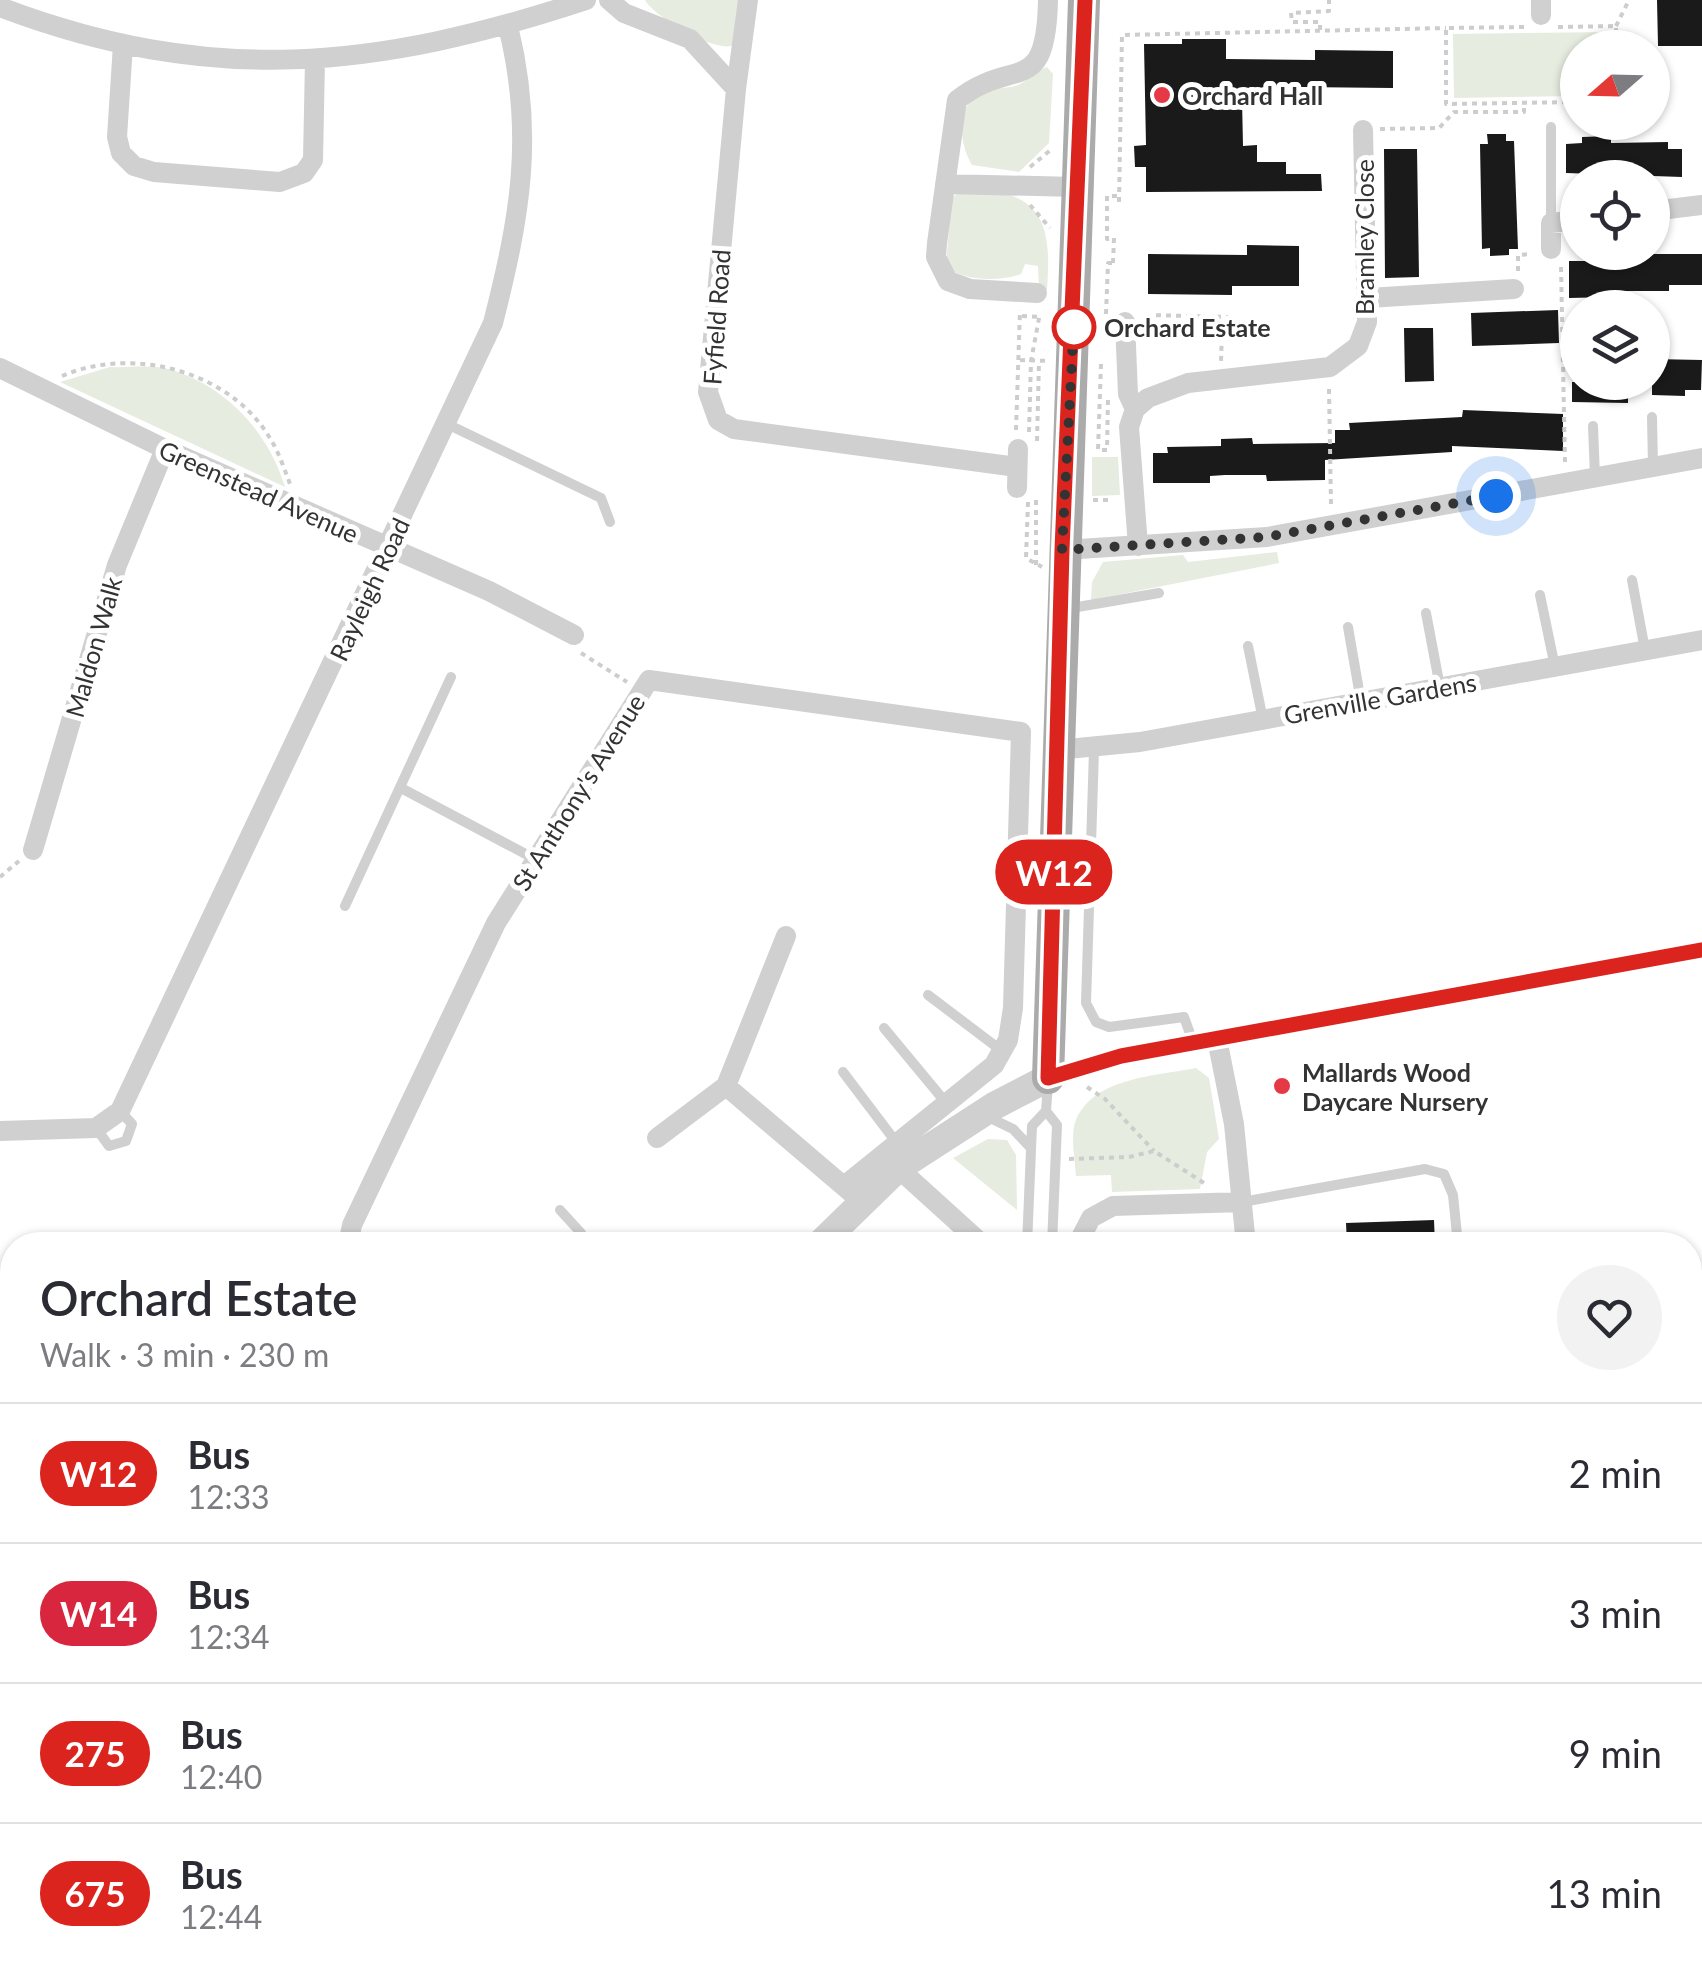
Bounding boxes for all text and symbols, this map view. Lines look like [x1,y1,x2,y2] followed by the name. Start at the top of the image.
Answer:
[1560,30,1670,140] north arrow
[1560,30,1670,400] map controls
[1182,80,1323,110] place label: Orchard Hall
[1151,84,1173,106] marker: Orchard Hall
[1349,159,1379,315] street label: Bramley Close
[1560,160,1670,270] button: locate
[696,248,736,386] street label: Fyfield Road
[1560,290,1670,400] button: layers
[1053,306,1095,348] marker: Orchard Estate
[1104,312,1271,342] place label: Orchard Estate
[155,434,363,548] street label: Greenstead Avenue
[1471,471,1521,521] your location
[323,513,415,665] street label: Rayleigh Road
[59,573,127,721] street label: Maldon Walk
[1281,666,1479,730] street label: Grenville Gardens
[505,688,651,896] street label: St Anthony's Avenue
[996,840,1112,904] line badge: W12
[1015,851,1093,893] text: W12
[1302,1057,1489,1116] place label: Mallards Wood Daycare Nursery
[1271,1075,1293,1097] marker: Mallards Wood Daycare Nursery
[1557,1265,1662,1370] button: heart
[40,1269,358,1326] text: Orchard Estate
[40,1335,329,1374] text: Walk · 3 min · 230 m
[187,1431,250,1477] text: Bus
[1569,1450,1662,1496] text: 2 min
[60,1452,137,1494] text: W12
[187,1477,270,1516] text: 12:33
[187,1571,250,1617] text: Bus
[1569,1590,1662,1636] text: 3 min
[60,1592,137,1634] text: W14
[187,1617,270,1656] text: 12:34
[180,1711,243,1757] text: Bus
[1569,1730,1662,1776] text: 9 min
[65,1732,125,1774] text: 275
[180,1757,262,1796] text: 12:40
[180,1851,243,1897] text: Bus
[1547,1870,1662,1916] text: 13 min
[65,1872,125,1914] text: 675
[180,1897,262,1936] text: 12:44

